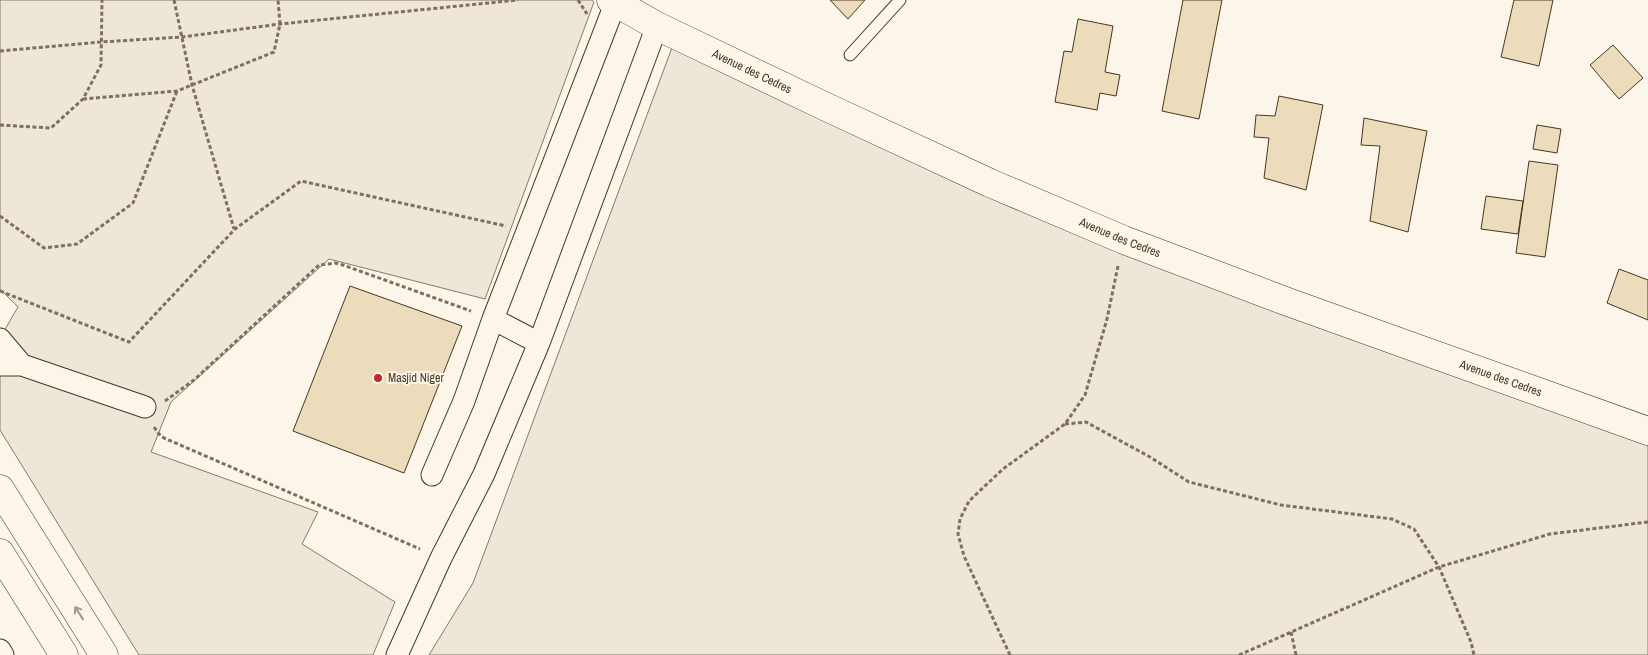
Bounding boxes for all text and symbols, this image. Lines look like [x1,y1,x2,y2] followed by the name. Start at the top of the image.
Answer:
[709,45,794,97] street label: Avenue des Cedres
[1076,214,1163,261] street label: Avenue des Cedres
[1456,356,1544,400] street label: Avenue des Cedres
[388,370,445,386] place label: Masjid Niger
[372,372,384,384] marker: Masjid Niger
[73,607,83,621] one-way arrow

